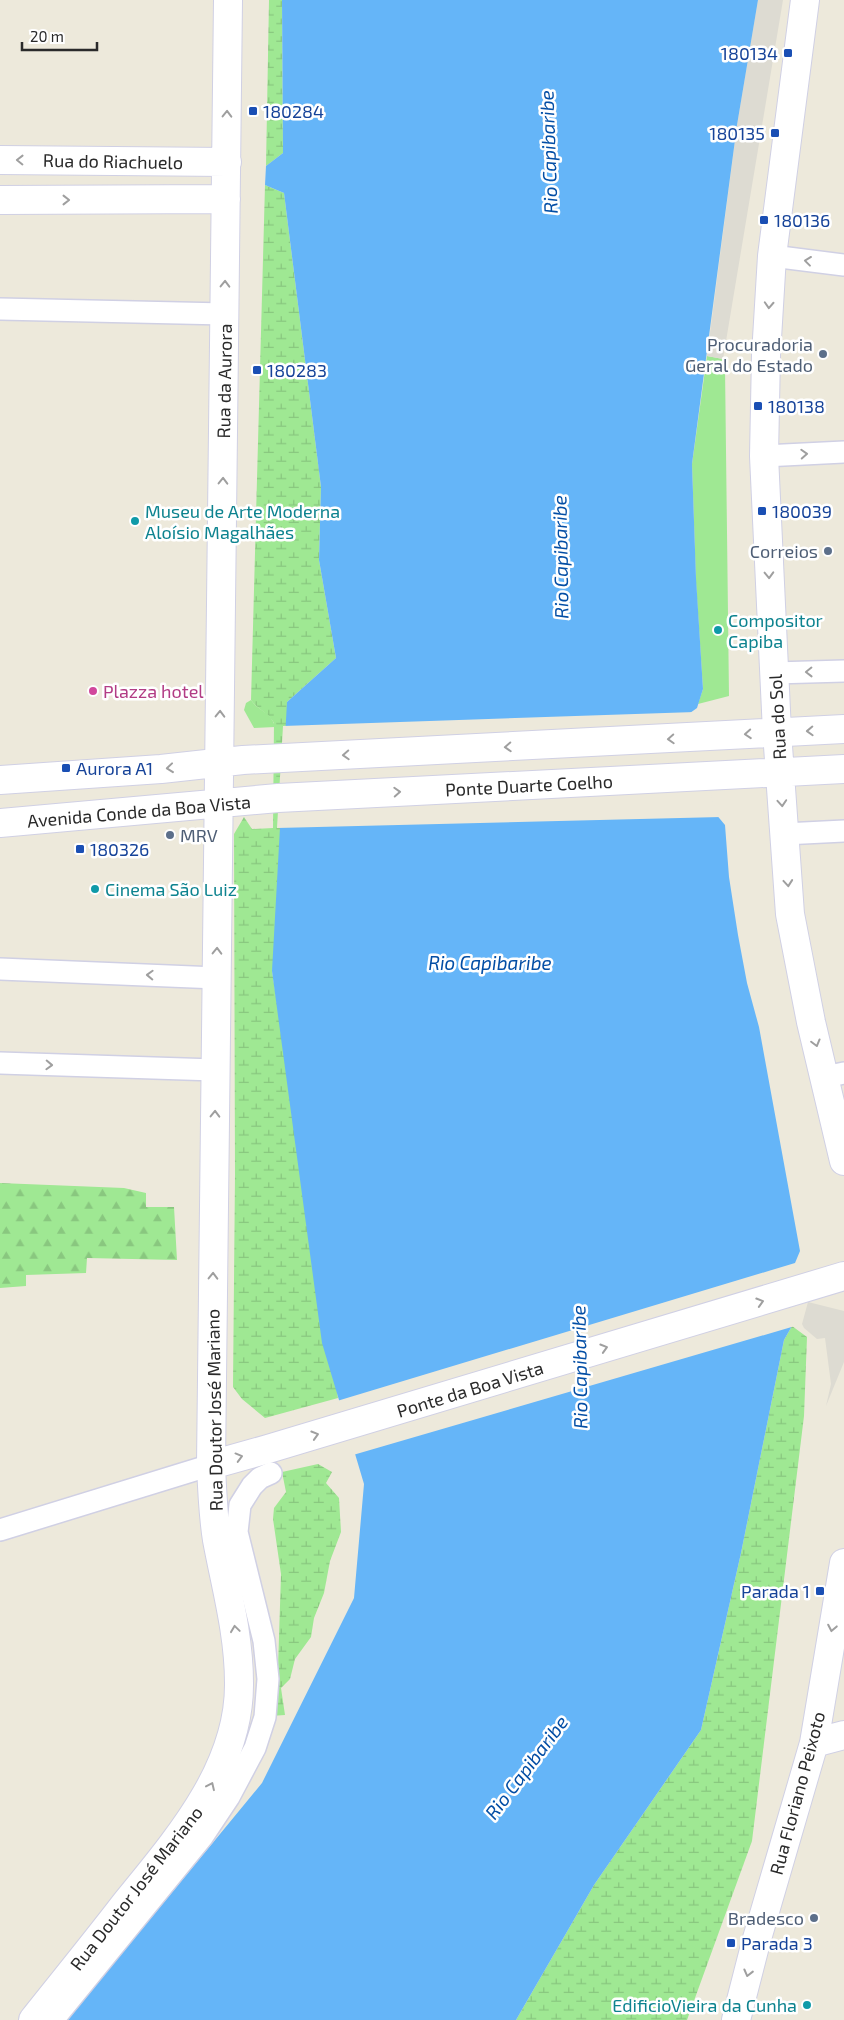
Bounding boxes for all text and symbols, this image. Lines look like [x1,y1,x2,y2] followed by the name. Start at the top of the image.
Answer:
[22,20,98,52] scale bar
[30,27,64,45] text: 20 m
[721,42,778,64] place label: 180134
[782,47,794,59] marker: 180134
[534,90,562,214] water label: Rio Capibaribe
[263,100,324,122] place label: 180284
[247,105,259,117] marker: 180284
[222,109,232,117] one-way arrow
[709,122,765,144] place label: 180135
[769,127,781,139] marker: 180135
[43,149,183,173] street label: Rua do Riachuelo
[16,155,24,165] one-way arrow
[62,195,70,205] one-way arrow
[774,209,830,231] place label: 180136
[758,214,770,226] marker: 180136
[804,256,812,267] one-way arrow
[220,280,230,288] one-way arrow
[764,301,775,309] one-way arrow
[212,323,236,439] street label: Rua da Aurora
[685,333,813,376] place label: Procuradoria Geral do Estado
[817,348,829,360] marker: Procuradoria Geral do Estado
[267,359,327,381] place label: 180283
[251,364,263,376] marker: 180283
[768,395,825,417] place label: 180138
[752,400,764,412] marker: 180138
[800,449,808,459] one-way arrow
[217,477,228,485] one-way arrow
[547,495,573,619] water label: Rio Capibaribe
[145,500,340,543] place label: Museu de Arte Moderna Aloísio Magalhães
[772,500,832,522] place label: 180039
[756,505,768,517] marker: 180039
[129,515,141,527] marker: Museu de Arte Moderna Aloísio Magalhães
[750,540,818,562] place label: Correios
[822,545,834,557] marker: Correios
[764,571,774,579] one-way arrow
[728,609,823,652] place label: Compositor Capiba
[712,624,724,636] marker: Compositor Capiba
[805,667,812,677] one-way arrow
[764,673,790,760] street label: Rua do Sol
[103,680,204,702] place label: Plazza hotel
[87,685,99,697] marker: Plazza hotel
[215,710,225,718] one-way arrow
[806,726,814,736] one-way arrow
[744,729,752,740] one-way arrow
[666,733,674,744] one-way arrow
[504,741,512,752] one-way arrow
[342,750,350,760] one-way arrow
[76,757,153,779] place label: Aurora A1
[60,762,72,774] marker: Aurora A1
[166,762,174,773] one-way arrow
[445,770,613,800] street label: Ponte Duarte Coelho
[393,786,401,797] one-way arrow
[26,790,252,832] street label: Avenida Conde da Boa Vista
[776,800,787,808] one-way arrow
[180,824,218,846] place label: MRV
[164,829,176,841] marker: MRV
[90,838,149,860] place label: 180326
[74,843,86,855] marker: 180326
[105,878,237,900] place label: Cinema São Luiz
[782,879,793,887] one-way arrow
[89,883,101,895] marker: Cinema São Luiz
[212,947,222,954] one-way arrow
[428,951,552,974] water label: Rio Capibaribe
[146,970,154,980] one-way arrow
[810,1038,821,1047] one-way arrow
[45,1060,53,1070] one-way arrow
[210,1109,220,1117] one-way arrow
[208,1272,218,1280] one-way arrow
[755,1297,764,1307] one-way arrow
[566,1305,592,1429] water label: Rio Capibaribe
[201,1309,227,1511] street label: Rua Doutor José Mariano
[600,1344,608,1354] one-way arrow
[394,1356,546,1422] street label: Ponte da Boa Vista
[310,1431,318,1441] one-way arrow
[235,1452,244,1463] one-way arrow
[741,1580,810,1602] place label: Parada 1
[814,1585,826,1597] marker: Parada 1
[230,1624,240,1633] one-way arrow
[828,1624,838,1633] one-way arrow
[765,1709,829,1877] street label: Rua Floriano Peixoto
[480,1711,572,1823] water label: Rio Capibaribe
[204,1783,214,1792] one-way arrow
[65,1801,207,1975] street label: Rua Doutor José Mariano
[728,1907,804,1929] place label: Bradesco
[808,1912,820,1924] marker: Bradesco
[741,1932,813,1954] place label: Parada 3
[725,1937,737,1949] marker: Parada 3
[743,1968,754,1977] one-way arrow
[612,1994,797,2016] place label: EdificioVieira da Cunha
[801,1999,813,2011] marker: EdificioVieira da Cunha

